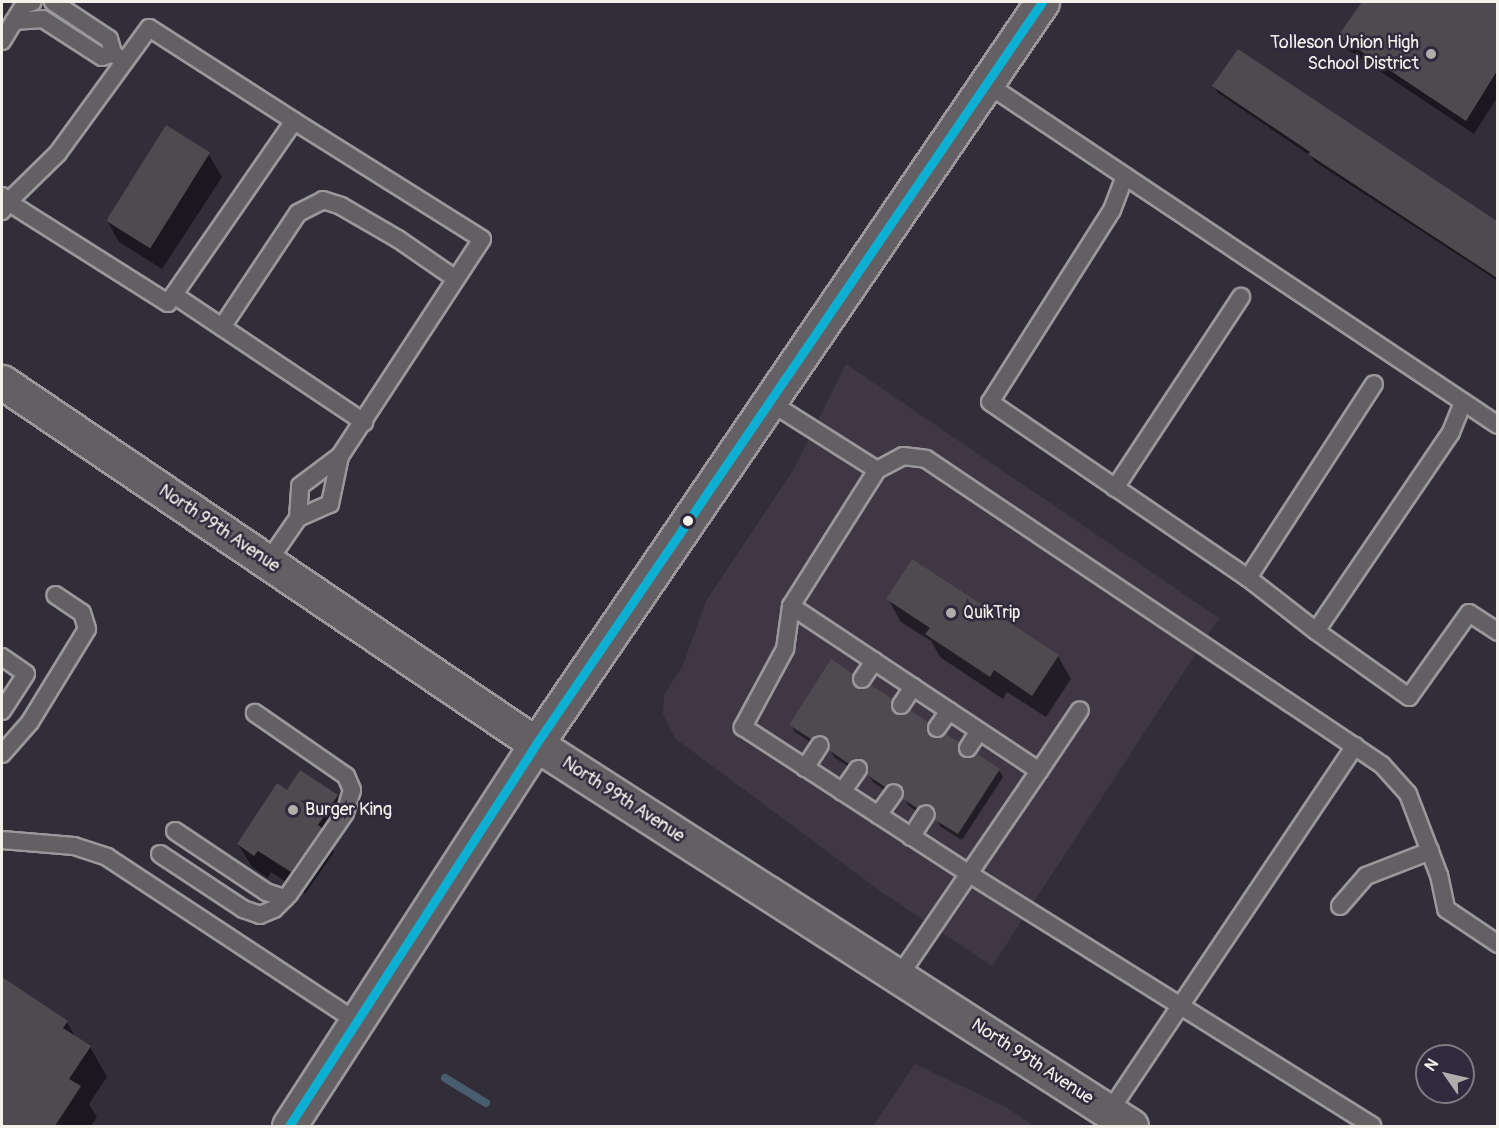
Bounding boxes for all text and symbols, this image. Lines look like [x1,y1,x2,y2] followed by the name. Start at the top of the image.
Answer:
[1270,33,1419,76] place label: Tolleson Union High School District
[1424,47,1438,61] marker: Tolleson Union High School District
[154,481,284,577] street label: North 99th Avenue
[682,515,694,527] unlabelled marker
[963,602,1021,624] place label: QuikTrip
[944,606,958,620] marker: QuikTrip
[558,752,688,848] street label: North 99th Avenue
[305,799,392,821] place label: Burger King
[286,803,300,817] marker: Burger King
[967,1014,1097,1110] street label: North 99th Avenue
[1415,1044,1475,1104] north arrow
[1420,1055,1443,1075] text: N

